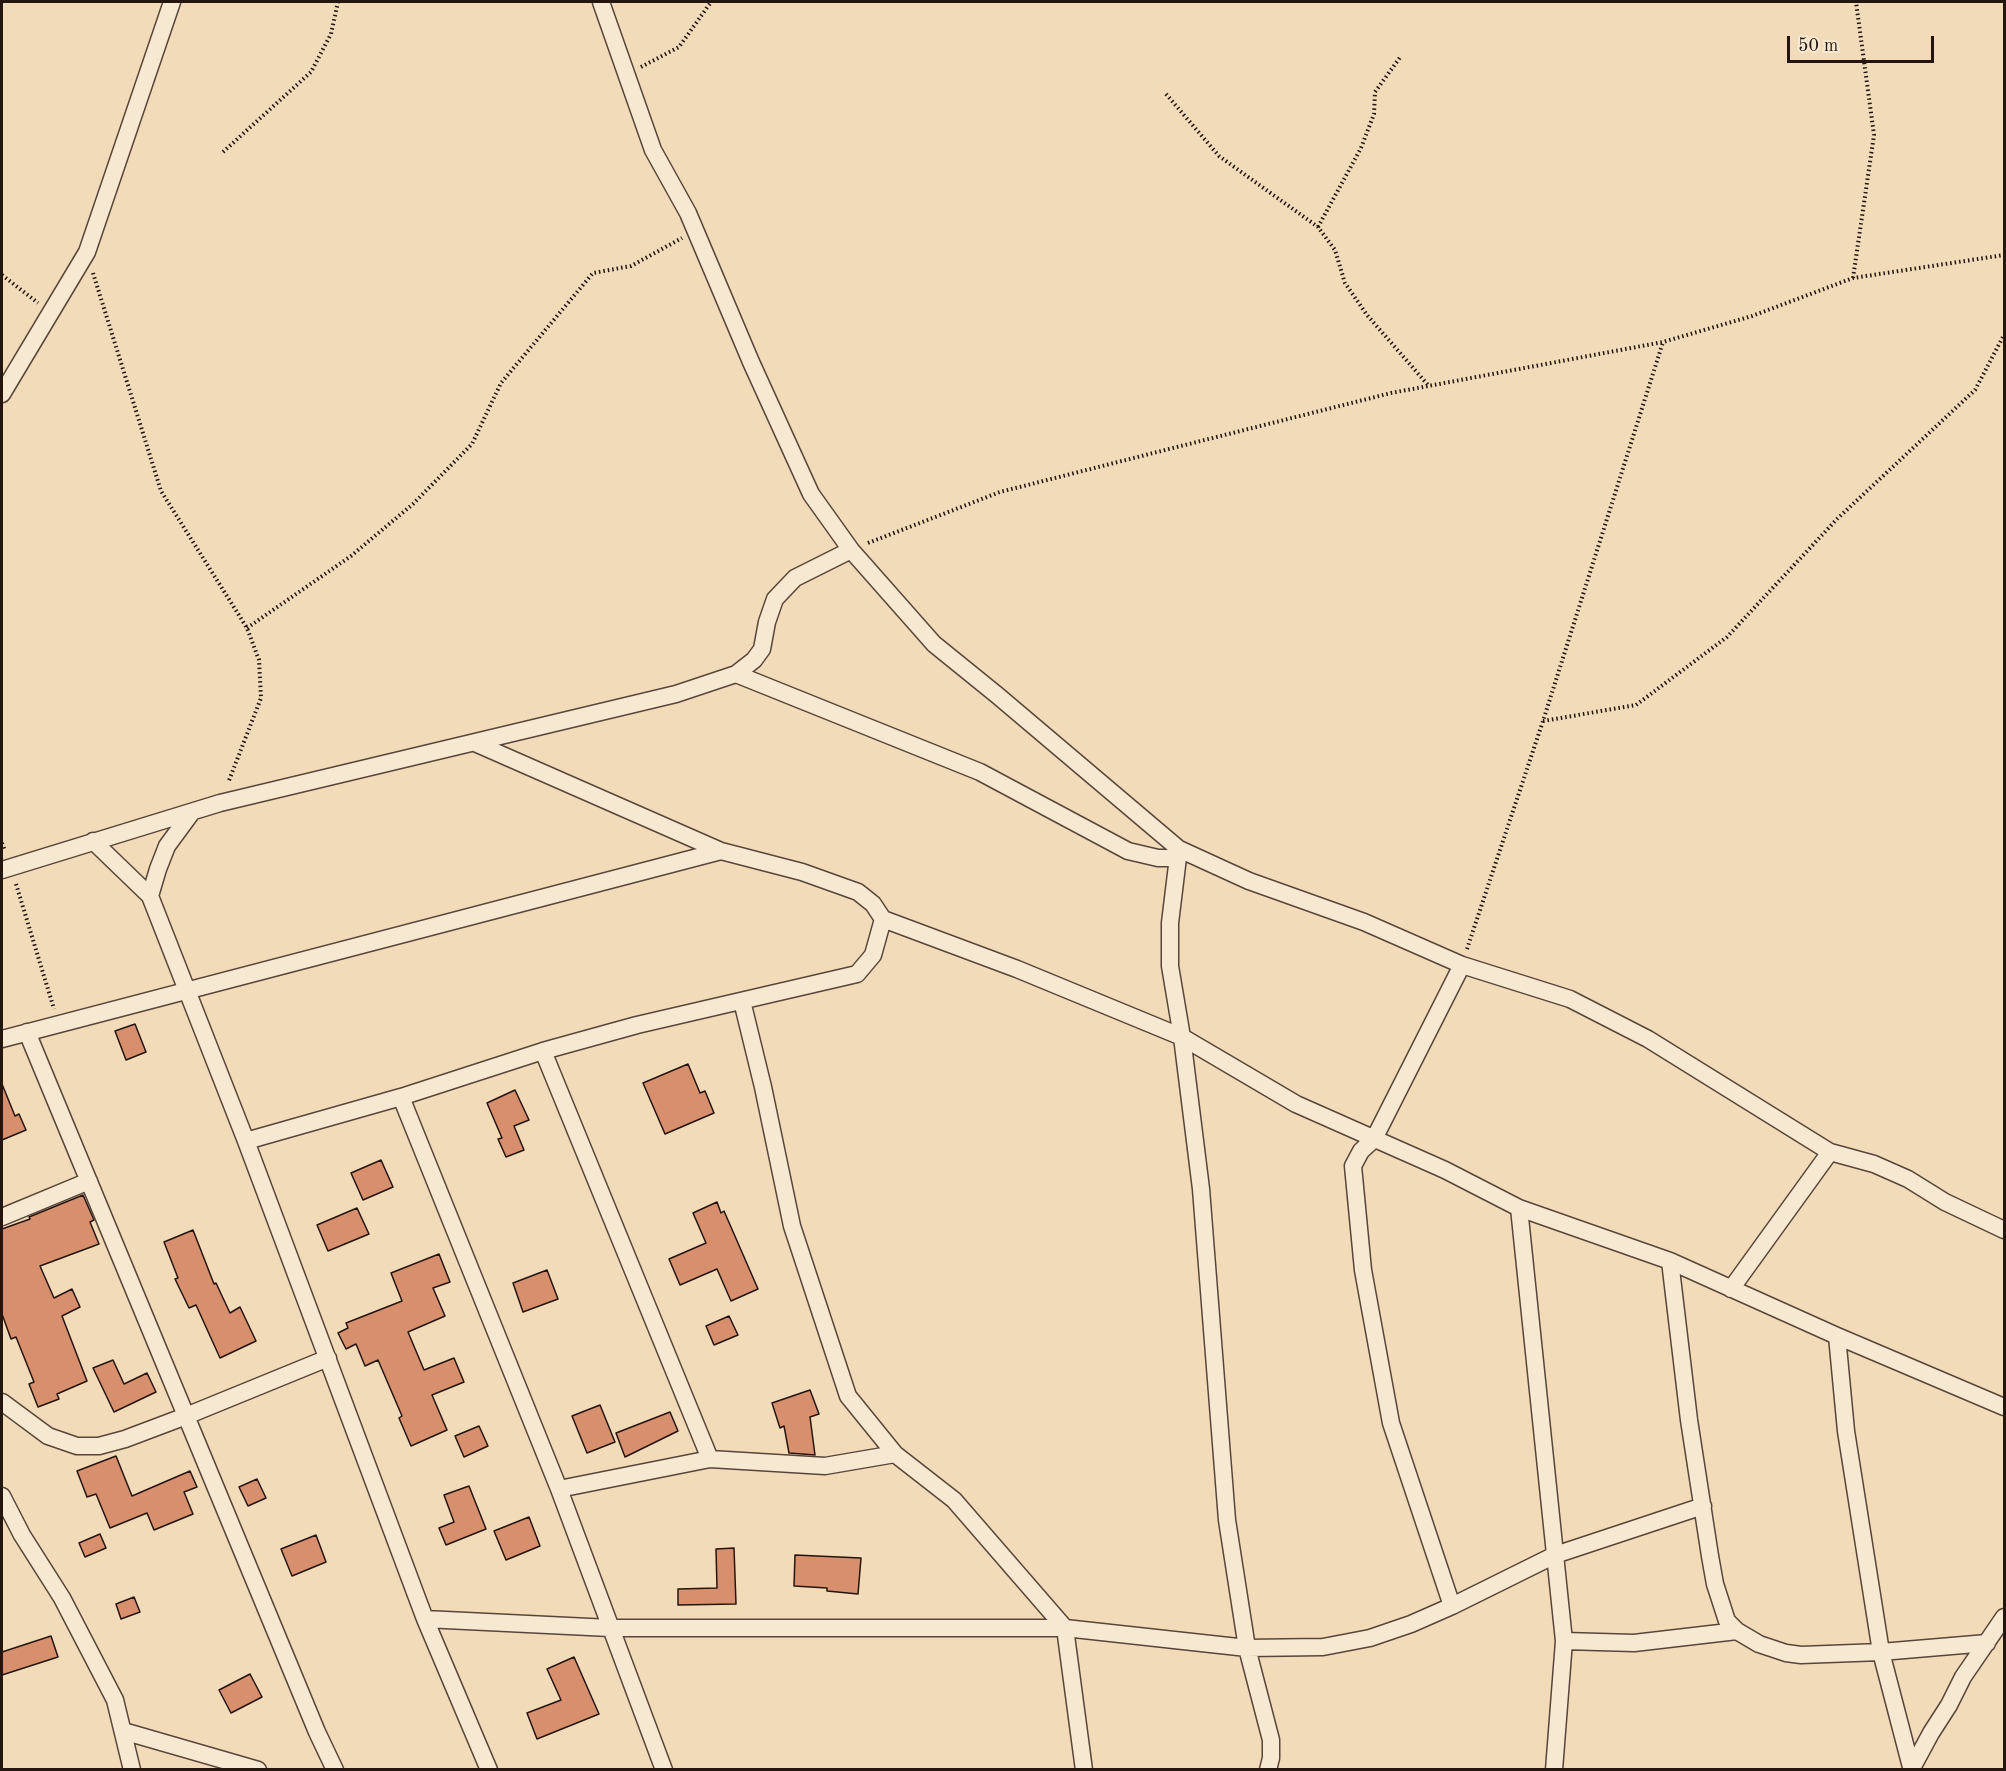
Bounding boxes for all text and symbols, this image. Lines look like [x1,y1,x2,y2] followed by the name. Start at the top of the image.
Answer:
[1790,24,1937,62] scale bar
[1798,37,1838,55] text: 50 m

